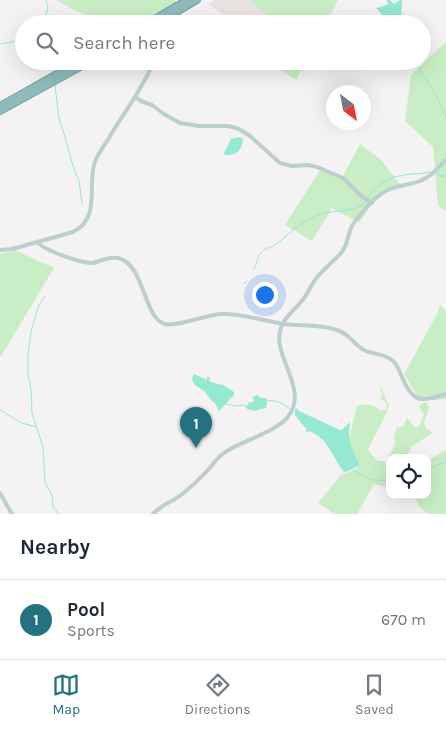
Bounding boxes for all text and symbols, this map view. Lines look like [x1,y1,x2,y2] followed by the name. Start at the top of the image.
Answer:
[15,15,431,70] search box
[33,29,61,57] icon: search
[73,32,175,54] text: Search here
[326,85,371,130] north arrow
[252,282,278,308] your location
[180,407,212,448] pin: 1
[386,454,431,499] map controls
[386,454,431,499] button: locate
[20,535,90,559] text: Nearby
[67,599,105,621] text: Pool
[33,610,39,629] text: 1
[381,610,426,629] text: 670 m
[67,621,115,640] text: Sports
[52,671,80,718] tab: Map
[185,671,251,718] tab: Directions
[355,671,394,718] tab: Saved

